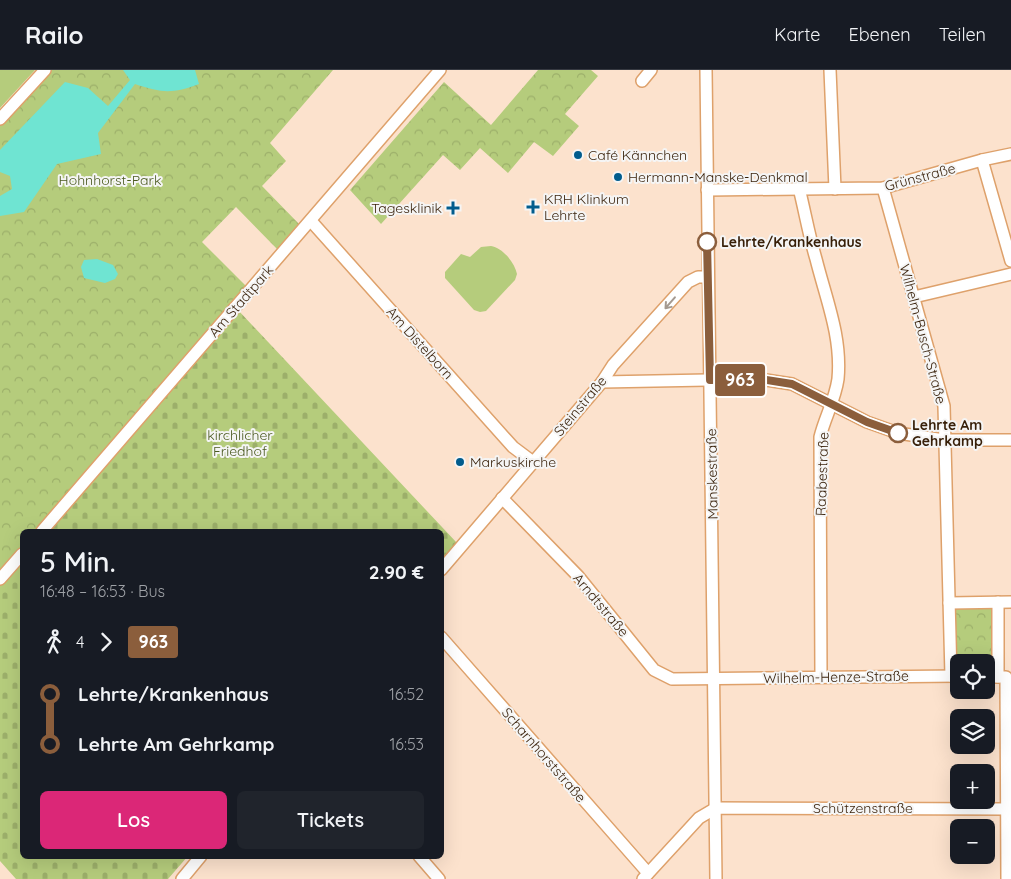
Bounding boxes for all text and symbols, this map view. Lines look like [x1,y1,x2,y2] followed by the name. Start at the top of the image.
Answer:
[25,20,84,50] text: Railo
[774,23,820,46] text: Karte
[848,23,911,46] text: Ebenen
[939,23,986,46] text: Teilen
[588,146,687,164] place label: Café Kännchen
[572,149,584,161] marker: Café Kännchen
[883,159,957,195] street label: Grünstraße
[628,168,808,186] place label: Hermann-Manske-Denkmal
[59,171,161,189] park label: Hohnhorst-Park
[612,171,624,183] marker: Hermann-Manske-Denkmal
[544,190,629,224] place label: KRH Klinkum Lehrte
[371,199,442,217] place label: Tagesklinik
[526,200,540,214] marker: KRH Klinkum Lehrte
[446,201,460,215] marker: Tagesklinik
[697,232,717,252] marker: Lehrte/Krankenhaus
[721,233,862,251] place label: Lehrte/Krankenhaus
[205,261,277,341] street label: Am Stadtpark
[896,262,950,406] street label: Wilhelm-Busch-Straße
[664,297,675,310] one-way arrow
[383,303,457,383] street label: Am Distelborn
[711,364,769,396] line badge: 963
[725,368,755,391] text: 963
[550,372,610,440] street label: Steinstraße
[912,416,983,450] place label: Lehrte Am Gehrkamp
[888,423,908,443] marker: Lehrte Am Gehrkamp
[207,426,273,460] park label: kirchlicher Friedhof
[702,428,722,520] street label: Manskestraße
[812,431,832,516] street label: Raabestraße
[470,453,556,471] place label: Markuskirche
[454,456,466,468] marker: Markuskirche
[40,544,116,579] text: 5 Min.
[369,560,424,584] text: 2.90 €
[569,570,633,641] street label: Arndtstraße
[40,581,165,601] text: 16:48 – 16:53 · Bus
[40,628,68,656] icon: walk
[92,628,120,656] icon: forward
[138,630,168,653] text: 963
[76,632,84,652] text: 4
[950,654,995,864] map controls
[950,654,995,699] button: locate
[763,667,909,687] street label: Wilhelm-Henze-Straße
[78,682,269,706] text: Lehrte/Krankenhaus
[389,684,424,704] text: 16:52
[498,704,590,806] street label: Scharnhorststraße
[950,709,995,754] button: layers
[78,732,274,756] text: Lehrte Am Gehrkamp
[389,734,424,754] text: 16:53
[950,764,995,809] button: +
[40,791,227,849] button: Los
[237,791,424,849] button: Tickets
[813,799,913,817] street label: Schützenstraße
[950,819,995,864] button: −

